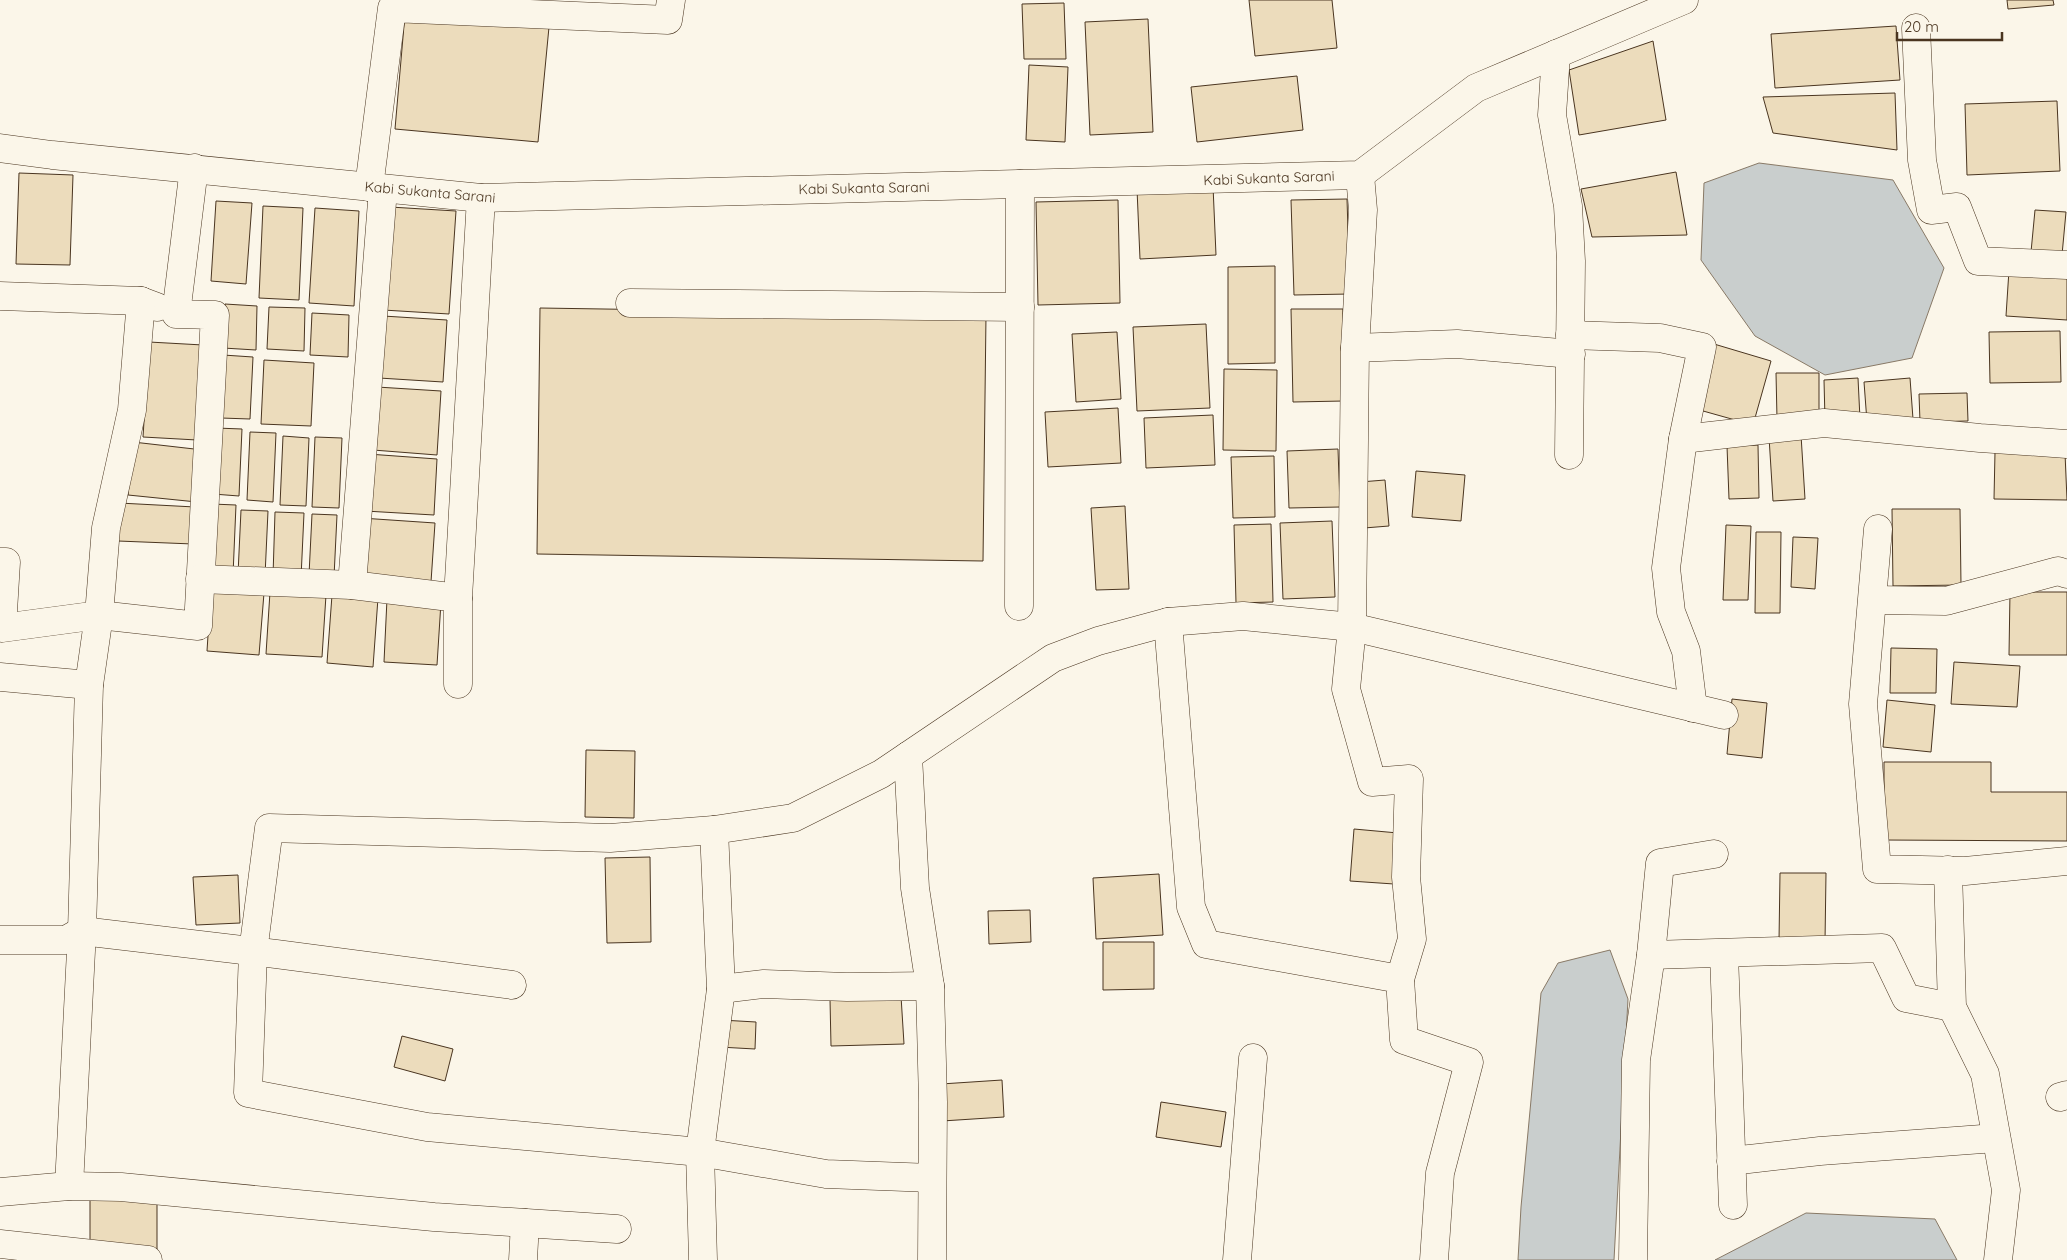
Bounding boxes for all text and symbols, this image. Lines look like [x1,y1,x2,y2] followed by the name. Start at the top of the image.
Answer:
[1897,10,2002,42] scale bar
[1904,17,1939,36] text: 20 m
[1203,167,1335,189] street label: Kabi Sukanta Sarani
[364,177,496,207] street label: Kabi Sukanta Sarani
[798,178,930,198] street label: Kabi Sukanta Sarani

